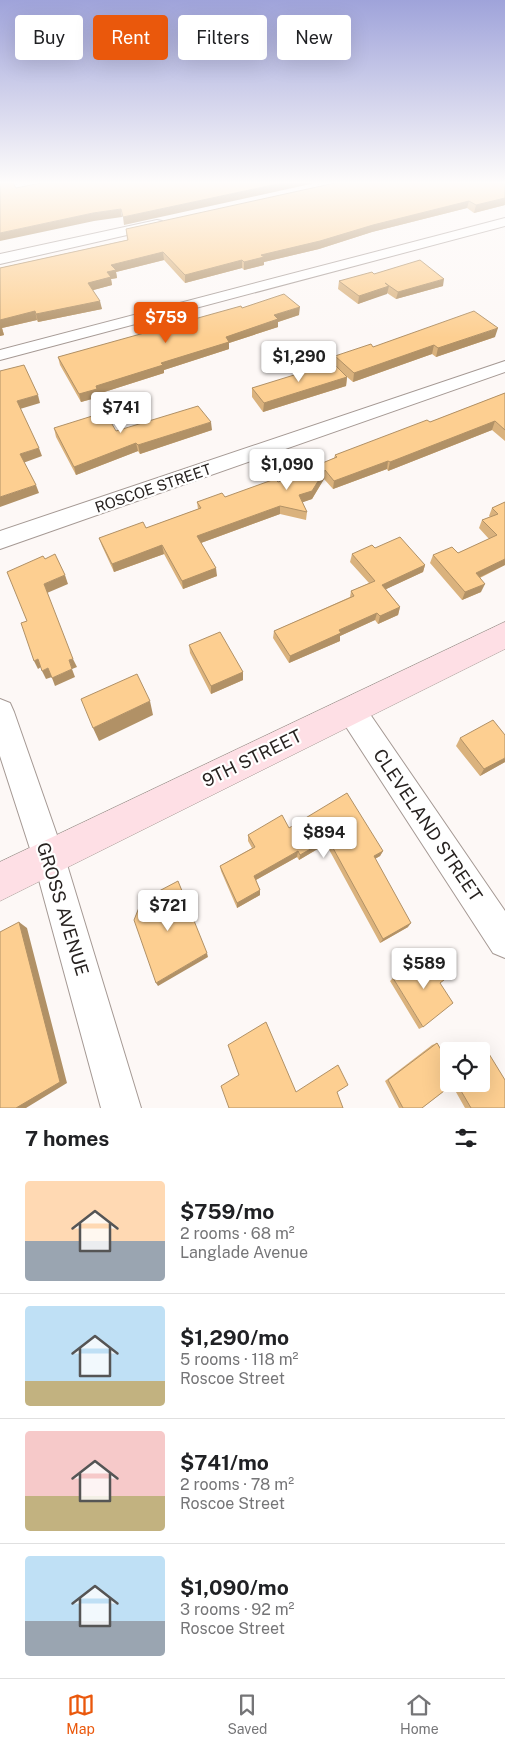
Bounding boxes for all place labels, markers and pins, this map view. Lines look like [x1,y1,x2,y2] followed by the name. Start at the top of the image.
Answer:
[136,302,196,344] pin: $759
[258,340,340,383] pin: $1,290
[91,392,151,434] pin: $741
[246,448,328,491] pin: $1,090
[294,816,354,859] pin: $894
[138,890,198,932] pin: $721
[394,948,454,990] pin: $589

